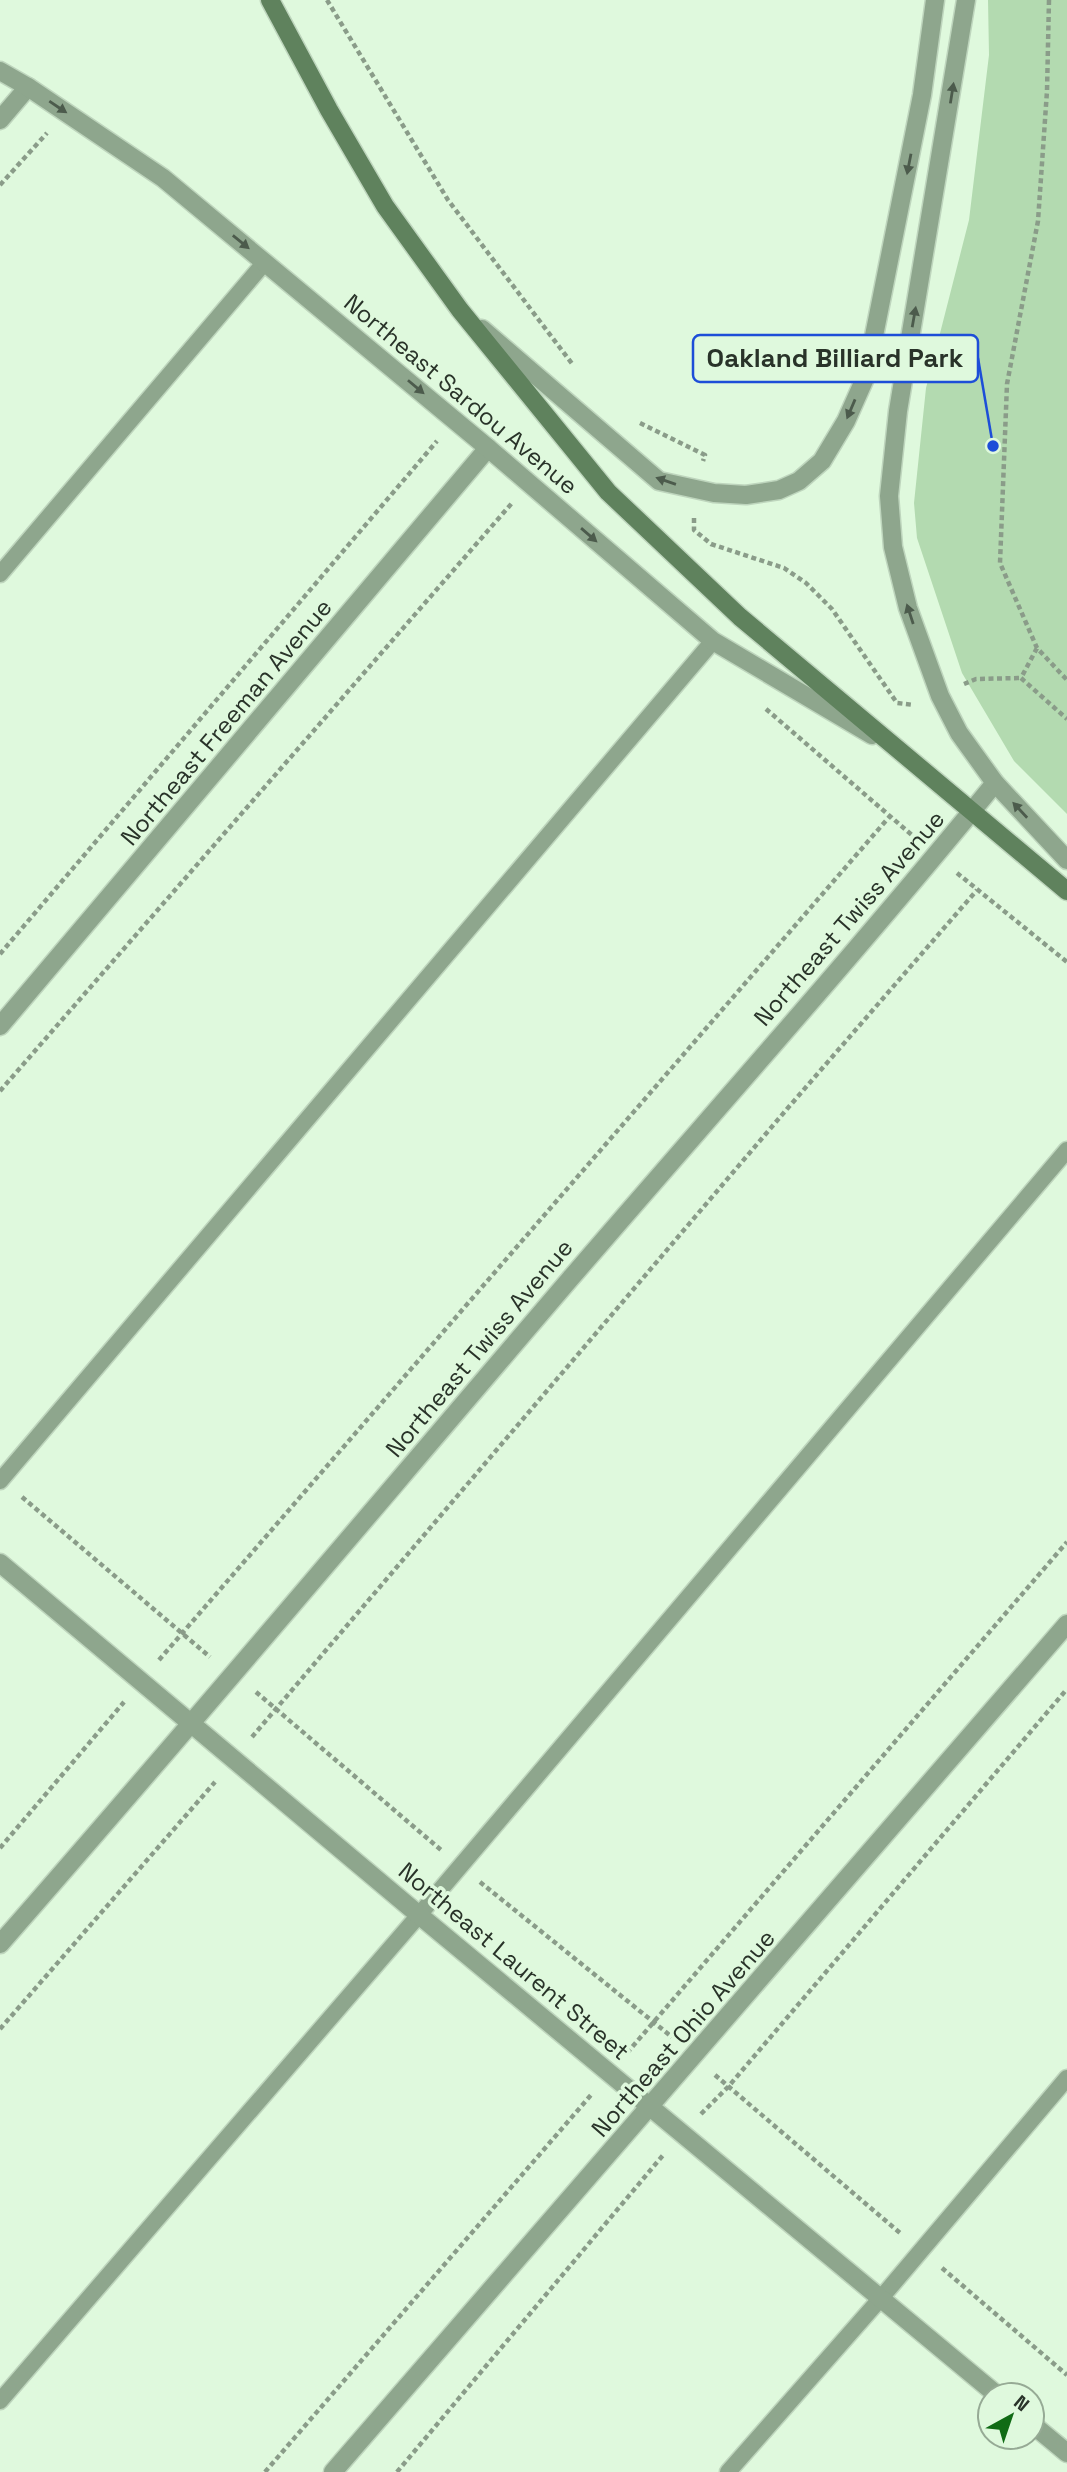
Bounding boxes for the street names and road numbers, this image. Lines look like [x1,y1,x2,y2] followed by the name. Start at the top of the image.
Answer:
[338,287,584,501] street label: Northeast Sardou Avenue
[114,592,338,852] street label: Northeast Freeman Avenue
[747,804,951,1032] street label: Northeast Twiss Avenue
[379,1232,579,1464] street label: Northeast Twiss Avenue
[392,1855,636,2067] street label: Northeast Laurent Street
[584,1923,782,2143] street label: Northeast Ohio Avenue

